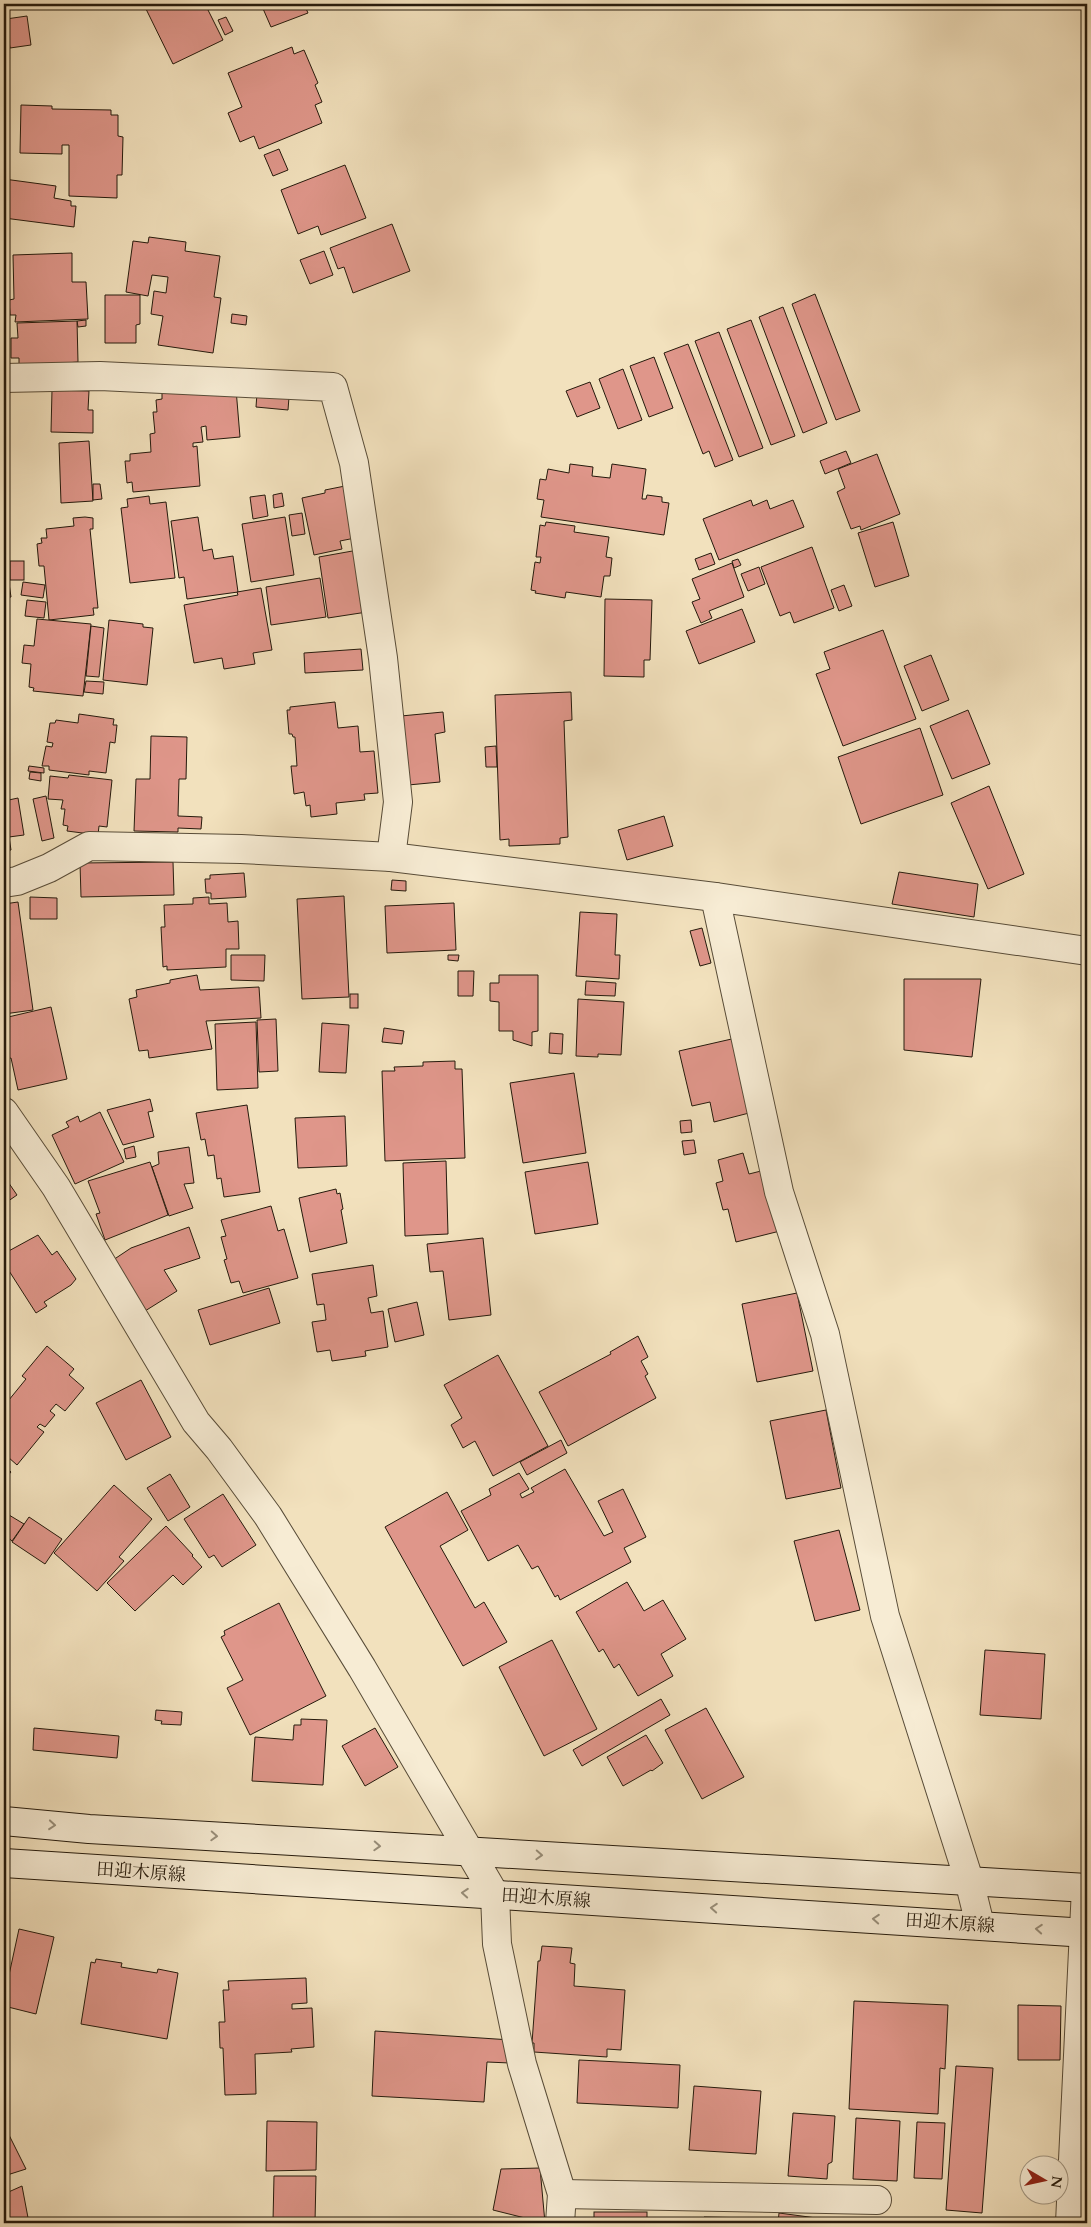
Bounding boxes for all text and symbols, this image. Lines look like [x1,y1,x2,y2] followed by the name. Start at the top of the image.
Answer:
[49,1820,57,1831] one-way arrow
[211,1831,219,1842] one-way arrow
[373,1840,381,1851] one-way arrow
[535,1850,543,1861] one-way arrow
[95,1857,187,1888] street label: 田迎木原線
[500,1883,592,1914] street label: 田迎木原線
[461,1887,469,1898] one-way arrow
[710,1903,718,1914] one-way arrow
[904,1908,996,1939] street label: 田迎木原線
[872,1913,880,1924] one-way arrow
[1034,1924,1042,1935] one-way arrow
[1018,2154,1068,2204] north arrow
[1046,2174,1067,2189] text: N

